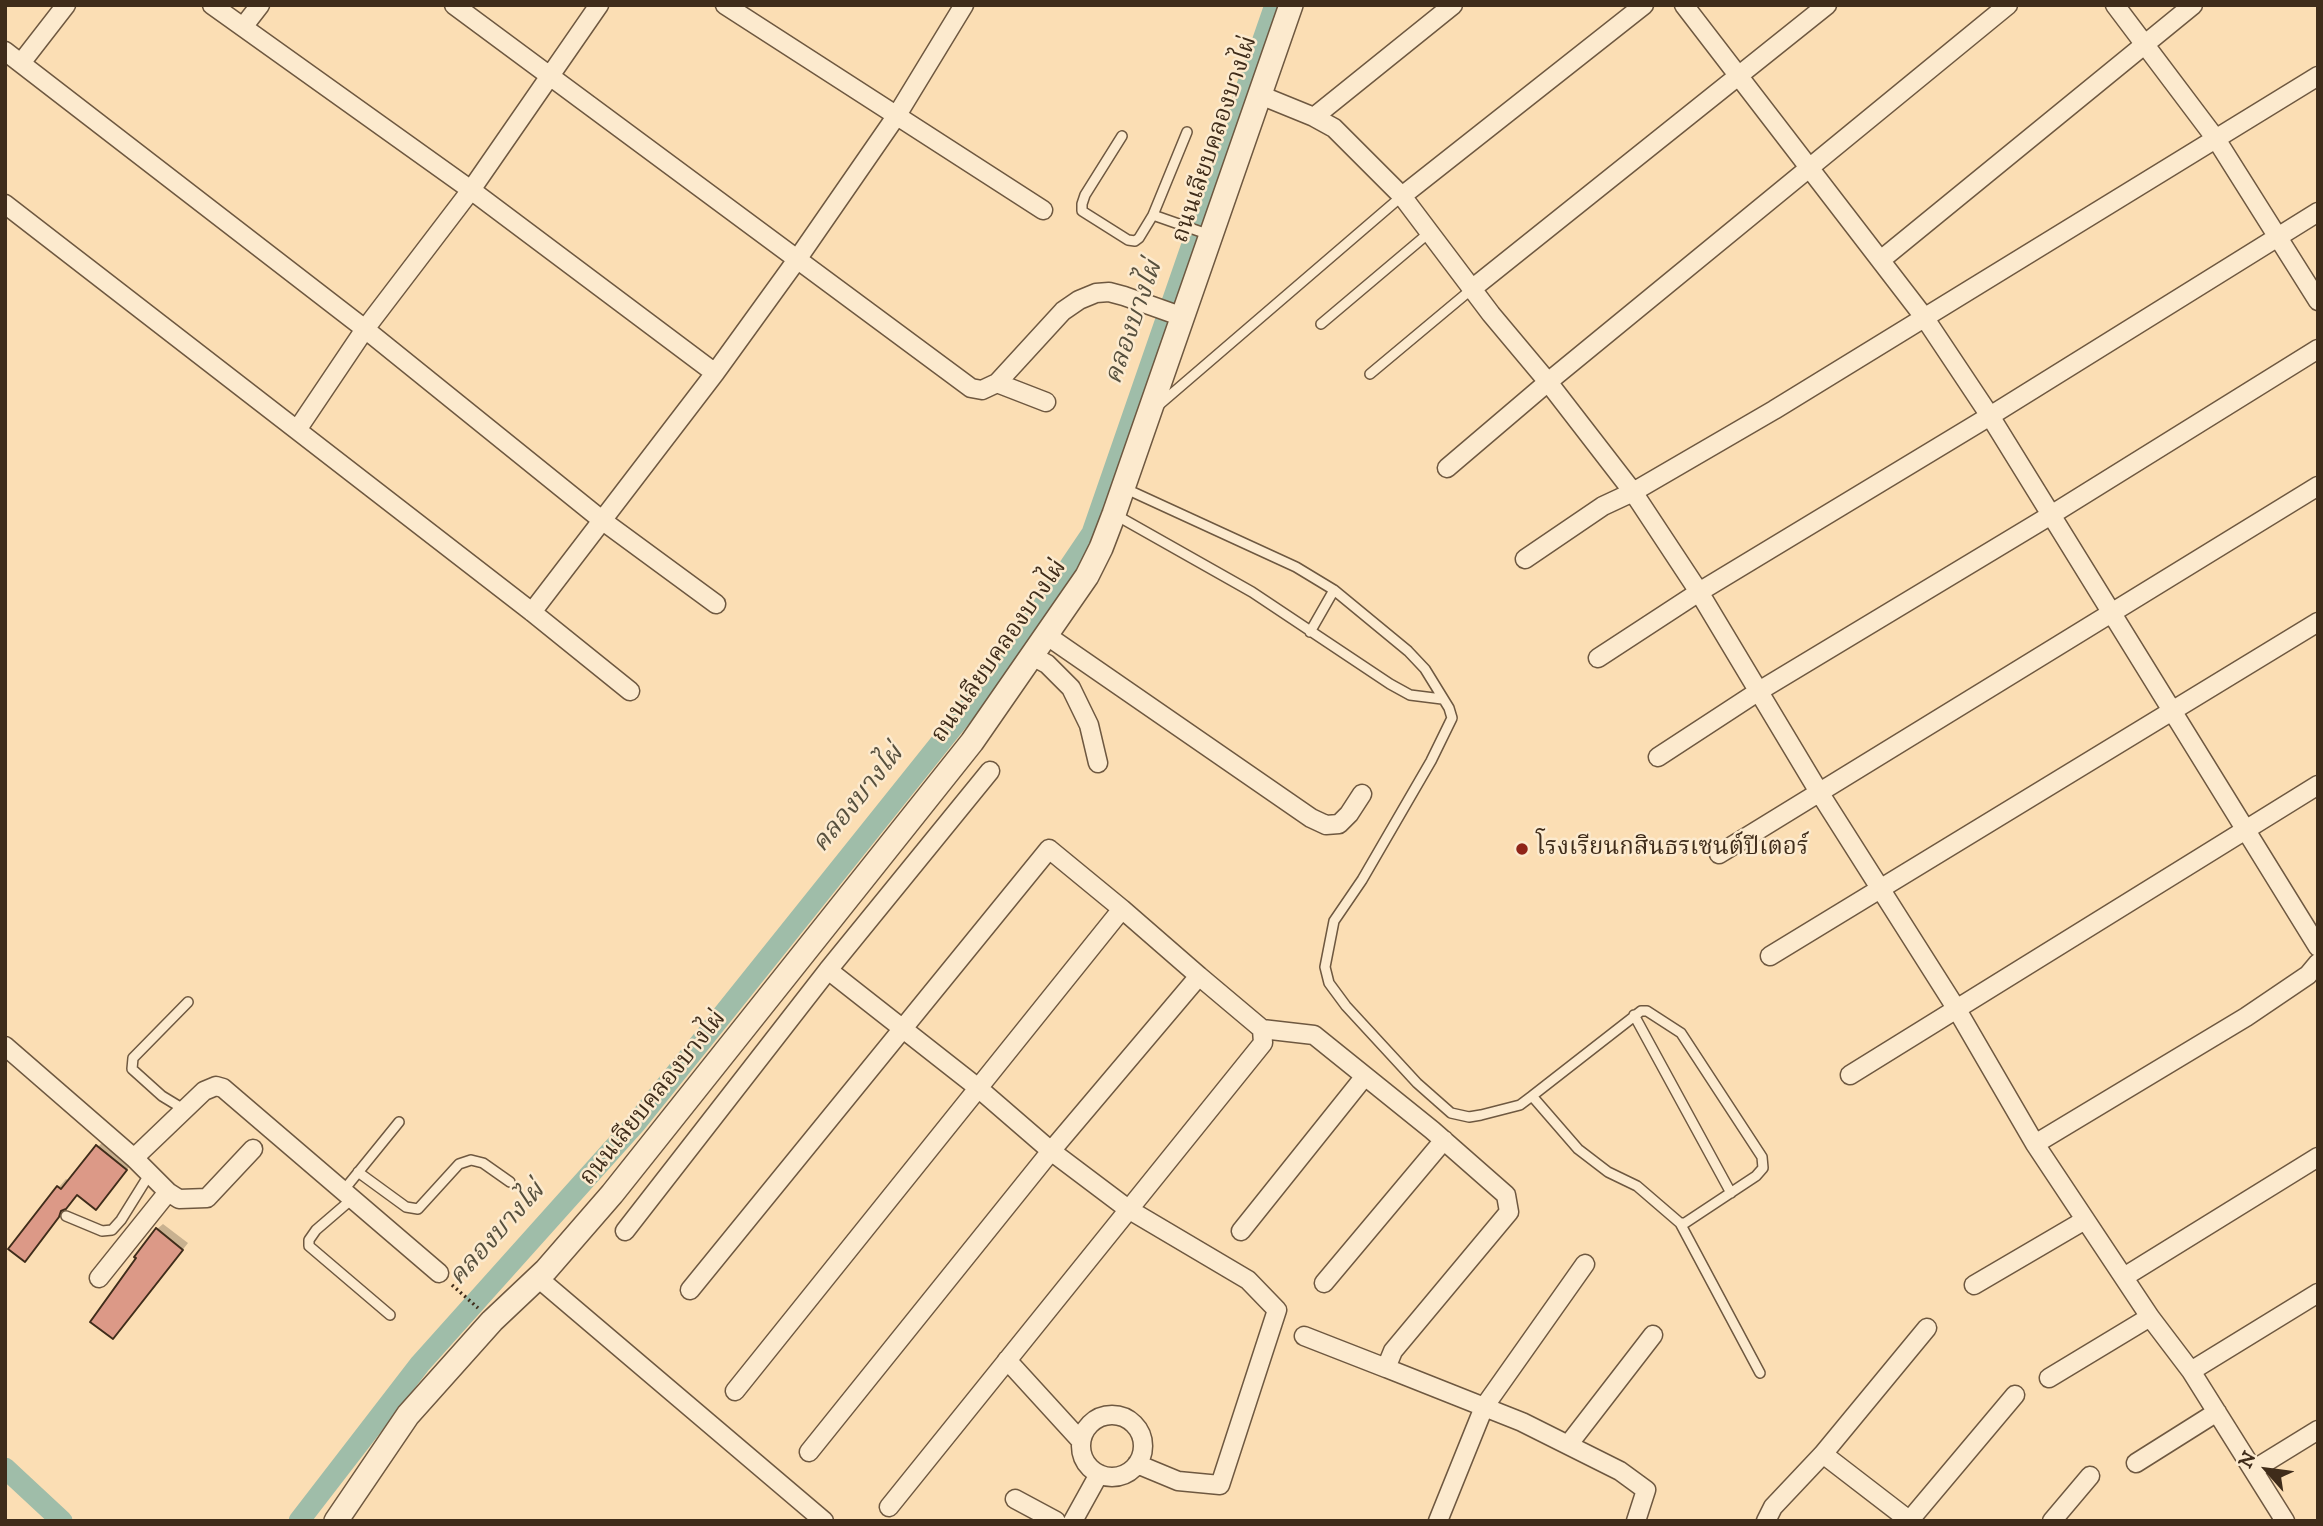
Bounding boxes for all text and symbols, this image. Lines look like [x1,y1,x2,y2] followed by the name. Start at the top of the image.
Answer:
[1167,33,1265,247] street label: ถนนเลียบคลองบางไผ่
[1099,257,1171,389] water label: คลองบางไผ่
[926,555,1074,749] street label: ถนนเลียบคลองบางไผ่
[807,740,911,860] water label: คลองบางไผ่
[1536,835,1809,863] place label: โรงเรียนกสินธรเซนต์ปีเตอร์
[1514,841,1530,857] marker: โรงเรียนกสินธรเซนต์ปีเตอร์
[575,1006,733,1192] street label: ถนนเลียบคลองบางไผ่
[443,1177,553,1293] water label: คลองบางไผ่
[2232,1435,2302,1505] north arrow
[2234,1448,2262,1472] text: N

